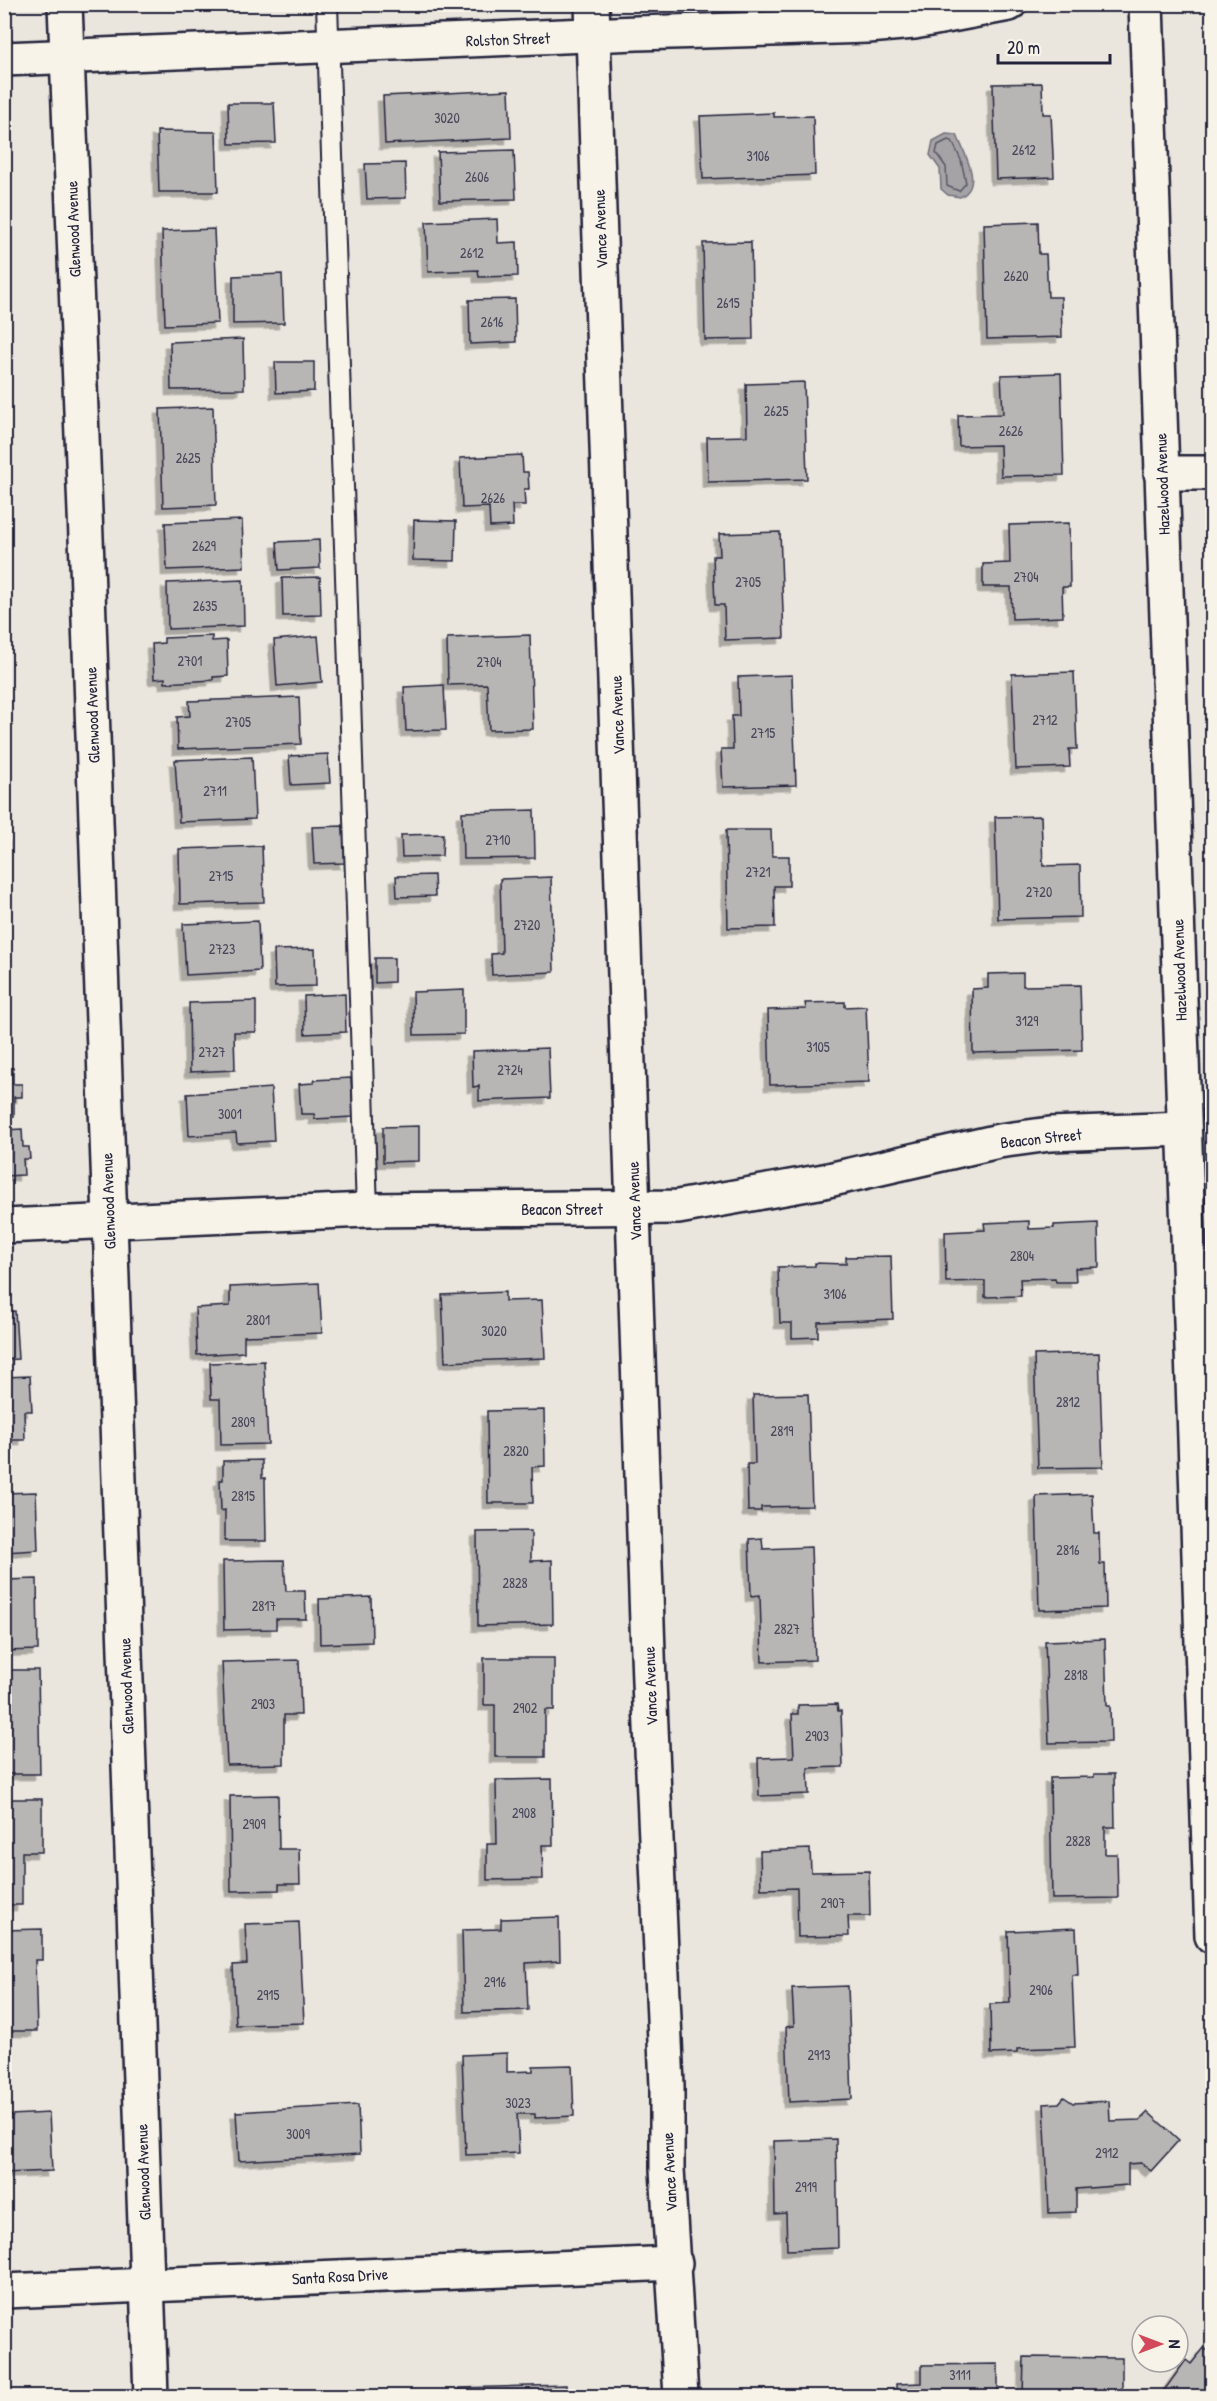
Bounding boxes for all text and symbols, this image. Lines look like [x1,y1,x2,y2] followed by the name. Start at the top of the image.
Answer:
[466,27,551,51] street label: Rolston Street
[998,27,1110,65] scale bar
[1007,35,1040,60] text: 20 m
[434,108,460,127] house number: 3020
[1012,140,1036,159] house number: 2612
[746,146,770,165] house number: 3106
[465,167,489,186] house number: 2606
[60,180,86,278] street label: Glenwood Avenue
[588,188,612,269] street label: Vance Avenue
[460,243,484,262] house number: 2612
[1004,266,1028,285] house number: 2620
[716,293,740,312] house number: 2615
[481,312,504,331] house number: 2616
[764,401,788,420] house number: 2625
[999,421,1024,440] house number: 2626
[1149,432,1175,535] street label: Hazelwood Avenue
[176,448,200,467] house number: 2625
[481,488,506,507] house number: 2626
[192,536,216,555] house number: 2629
[1013,567,1039,586] house number: 2704
[735,572,761,591] house number: 2705
[193,596,217,615] house number: 2635
[178,651,202,670] house number: 2701
[476,652,502,671] house number: 2704
[79,666,105,764] street label: Glenwood Avenue
[605,674,629,755] street label: Vance Avenue
[1032,710,1058,729] house number: 2712
[225,712,251,731] house number: 2705
[751,723,775,742] house number: 2715
[203,781,227,800] house number: 2711
[486,830,510,849] house number: 2710
[745,862,771,881] house number: 2721
[209,866,233,885] house number: 2715
[1026,882,1052,901] house number: 2720
[514,915,540,934] house number: 2720
[1166,918,1192,1021] street label: Hazelwood Avenue
[209,939,235,958] house number: 2723
[1015,1011,1039,1030] house number: 3129
[806,1037,830,1056] house number: 3105
[199,1042,226,1061] house number: 2727
[497,1060,523,1079] house number: 2724
[218,1104,242,1123] house number: 3001
[999,1123,1083,1153] street label: Beacon Street
[95,1152,121,1250] street label: Glenwood Avenue
[622,1160,646,1241] street label: Vance Avenue
[521,1198,603,1220] street label: Beacon Street
[1010,1246,1034,1265] house number: 2804
[823,1284,847,1303] house number: 3106
[246,1310,270,1329] house number: 2801
[481,1321,507,1340] house number: 3020
[1056,1392,1081,1411] house number: 2812
[231,1412,255,1431] house number: 2809
[771,1421,793,1440] house number: 2819
[503,1441,529,1460] house number: 2820
[231,1486,255,1505] house number: 2815
[1056,1540,1080,1559] house number: 2816
[502,1573,528,1592] house number: 2828
[252,1596,276,1615] house number: 2817
[774,1619,800,1638] house number: 2827
[113,1637,139,1735] street label: Glenwood Avenue
[638,1645,662,1726] street label: Vance Avenue
[1064,1665,1088,1684] house number: 2818
[251,1694,275,1713] house number: 2903
[513,1698,538,1717] house number: 2902
[805,1726,829,1745] house number: 2903
[512,1803,536,1822] house number: 2908
[242,1814,266,1833] house number: 2909
[1065,1831,1091,1850] house number: 2828
[821,1893,846,1912] house number: 2907
[484,1972,507,1991] house number: 2916
[1029,1980,1053,1999] house number: 2906
[257,1985,279,2004] house number: 2915
[807,2045,831,2064] house number: 2913
[505,2093,531,2112] house number: 3023
[130,2123,156,2221] street label: Glenwood Avenue
[286,2124,310,2143] house number: 3009
[656,2131,682,2212] street label: Vance Avenue
[1095,2143,1119,2162] house number: 2912
[795,2177,817,2196] house number: 2919
[291,2262,389,2290] street label: Santa Rosa Drive
[1130,2314,1190,2374] north arrow
[1164,2340,1186,2349] text: N
[949,2365,971,2384] house number: 3111

